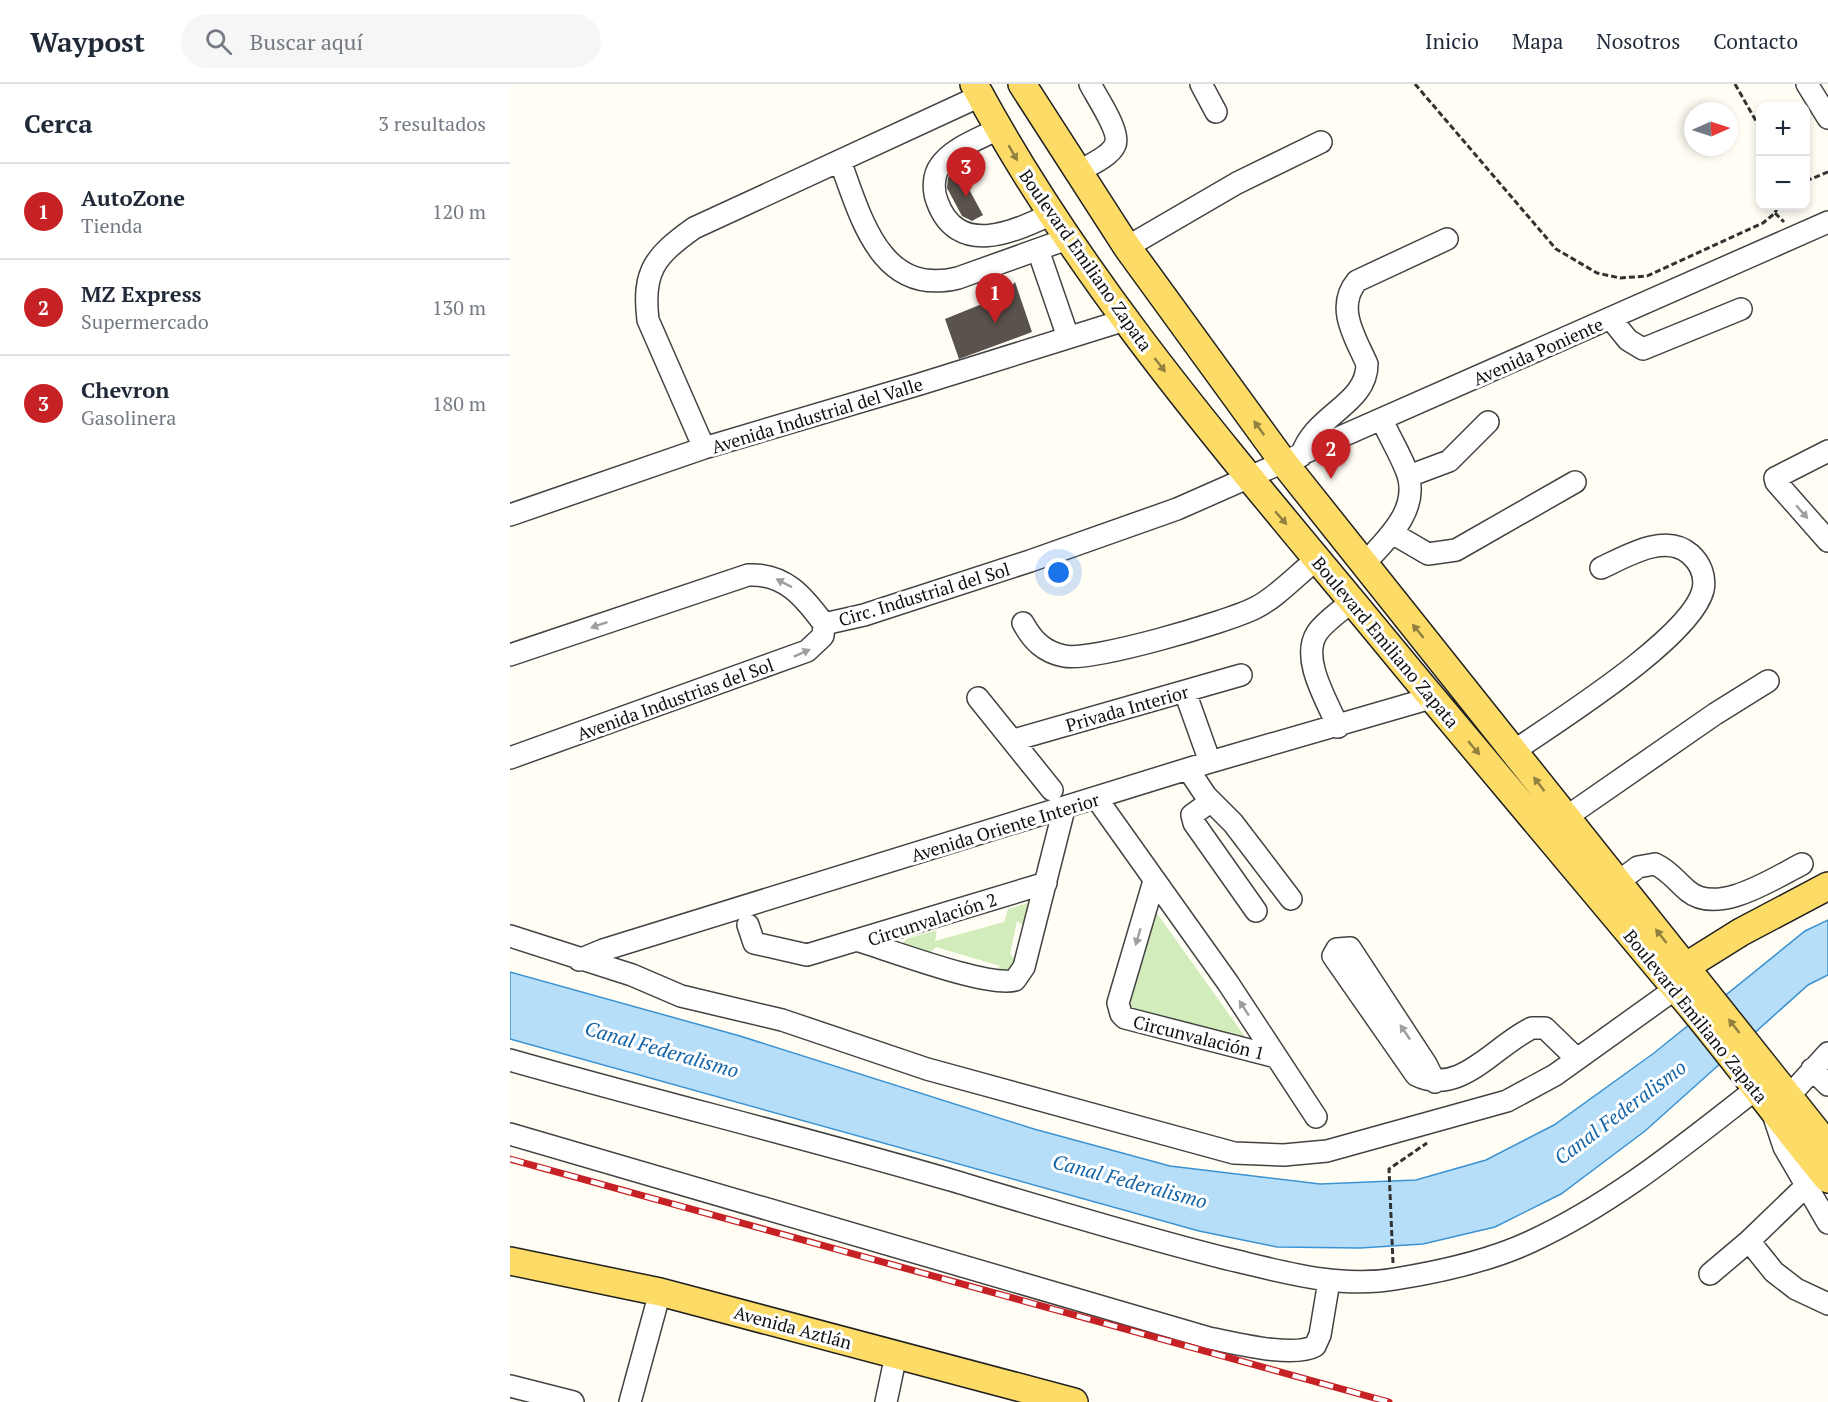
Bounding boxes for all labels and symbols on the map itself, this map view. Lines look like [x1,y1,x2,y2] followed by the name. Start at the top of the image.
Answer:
[1684,102,1738,156] north arrow
[1008,145,1018,162] one-way arrow
[946,147,986,197] pin: 3
[1014,164,1158,356] street label: Boulevard Emiliano Zapata
[976,274,1014,323] pin: 1
[1469,312,1607,390] street label: Avenida Poniente
[1154,357,1166,373] one-way arrow
[708,371,926,459] street label: Avenida Industrial del Valle
[1253,420,1265,436] one-way arrow
[1312,430,1350,479] pin: 2
[1795,504,1809,519] one-way arrow
[1274,510,1287,525] one-way arrow
[1307,551,1465,733] street label: Boulevard Emiliano Zapata
[835,557,1013,631] street label: Circ. Industrial del Sol
[1044,558,1073,587] your location
[775,578,792,588] one-way arrow
[590,620,608,630] one-way arrow
[1412,623,1425,639] one-way arrow
[794,648,811,657] one-way arrow
[573,652,777,746] street label: Avenida Industrias del Sol
[1063,679,1191,737] street label: Privada Interior
[1467,740,1480,756] one-way arrow
[1534,776,1546,791] one-way arrow
[908,787,1102,867] street label: Avenida Oriente Interior
[864,887,1000,951] street label: Circunvalación 2
[1619,924,1773,1108] street label: Boulevard Emiliano Zapata
[1133,928,1142,946] one-way arrow
[1654,928,1667,944] one-way arrow
[1238,1000,1250,1016] one-way arrow
[1131,1009,1267,1065] street label: Circunvalación 1
[582,1014,742,1084] water label: Canal Federalismo
[1729,1018,1741,1033] one-way arrow
[1399,1024,1410,1041] one-way arrow
[1548,1053,1692,1171] water label: Canal Federalismo
[1050,1147,1210,1215] water label: Canal Federalismo
[731,1300,855,1354] street label: Avenida Aztlán

